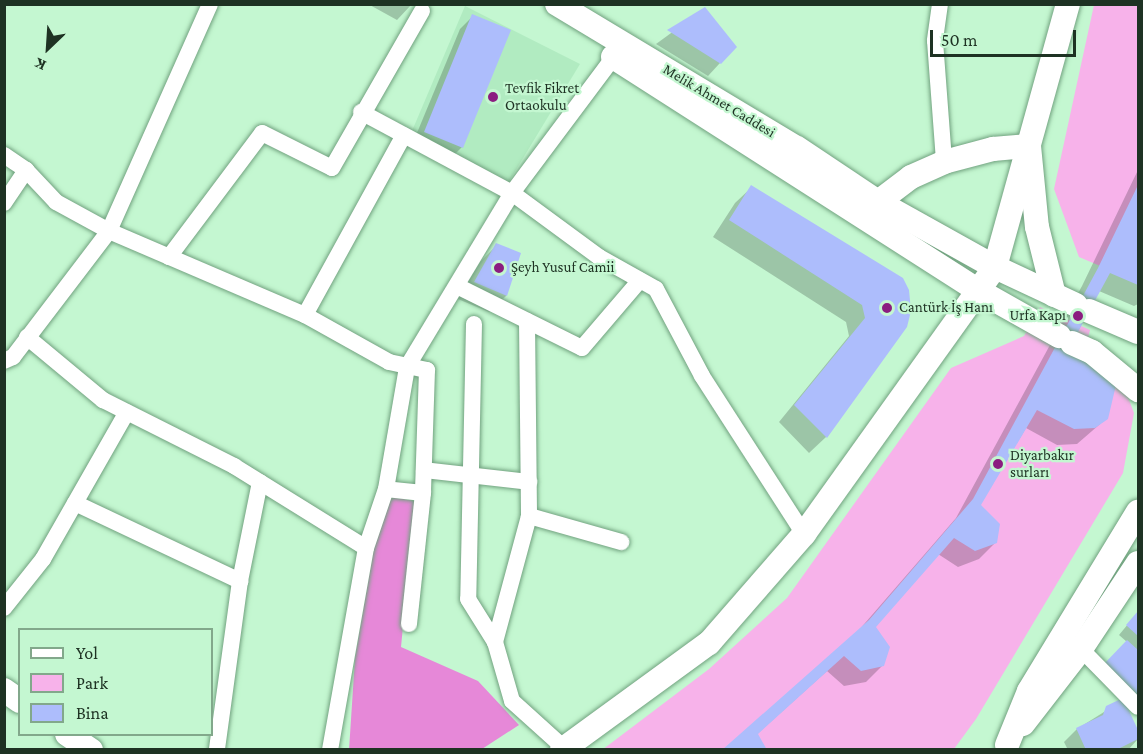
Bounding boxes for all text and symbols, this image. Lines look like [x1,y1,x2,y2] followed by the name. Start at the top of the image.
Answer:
[18,18,78,78] north arrow
[933,18,1078,56] scale bar
[941,30,978,50] text: 50 m
[32,55,48,75] text: K
[660,60,778,142] street label: Melik Ahmet Caddesi
[505,79,579,114] place label: Tevfik Fikret Ortaokulu
[486,90,500,104] marker: Tevfik Fikret Ortaokulu
[511,259,614,277] place label: Şeyh Yusuf Camii
[492,261,506,275] marker: Şeyh Yusuf Camii
[899,299,993,317] place label: Cantürk İş Hanı
[880,301,894,315] marker: Cantürk İş Hanı
[1010,307,1066,325] place label: Urfa Kapı
[1071,309,1085,323] marker: Urfa Kapı
[1010,446,1074,481] place label: Diyarbakır surları
[991,457,1005,471] marker: Diyarbakır surları
[18,628,213,736] legend
[76,643,98,663] text: Yol
[76,673,108,693] text: Park
[76,703,109,723] text: Bina

